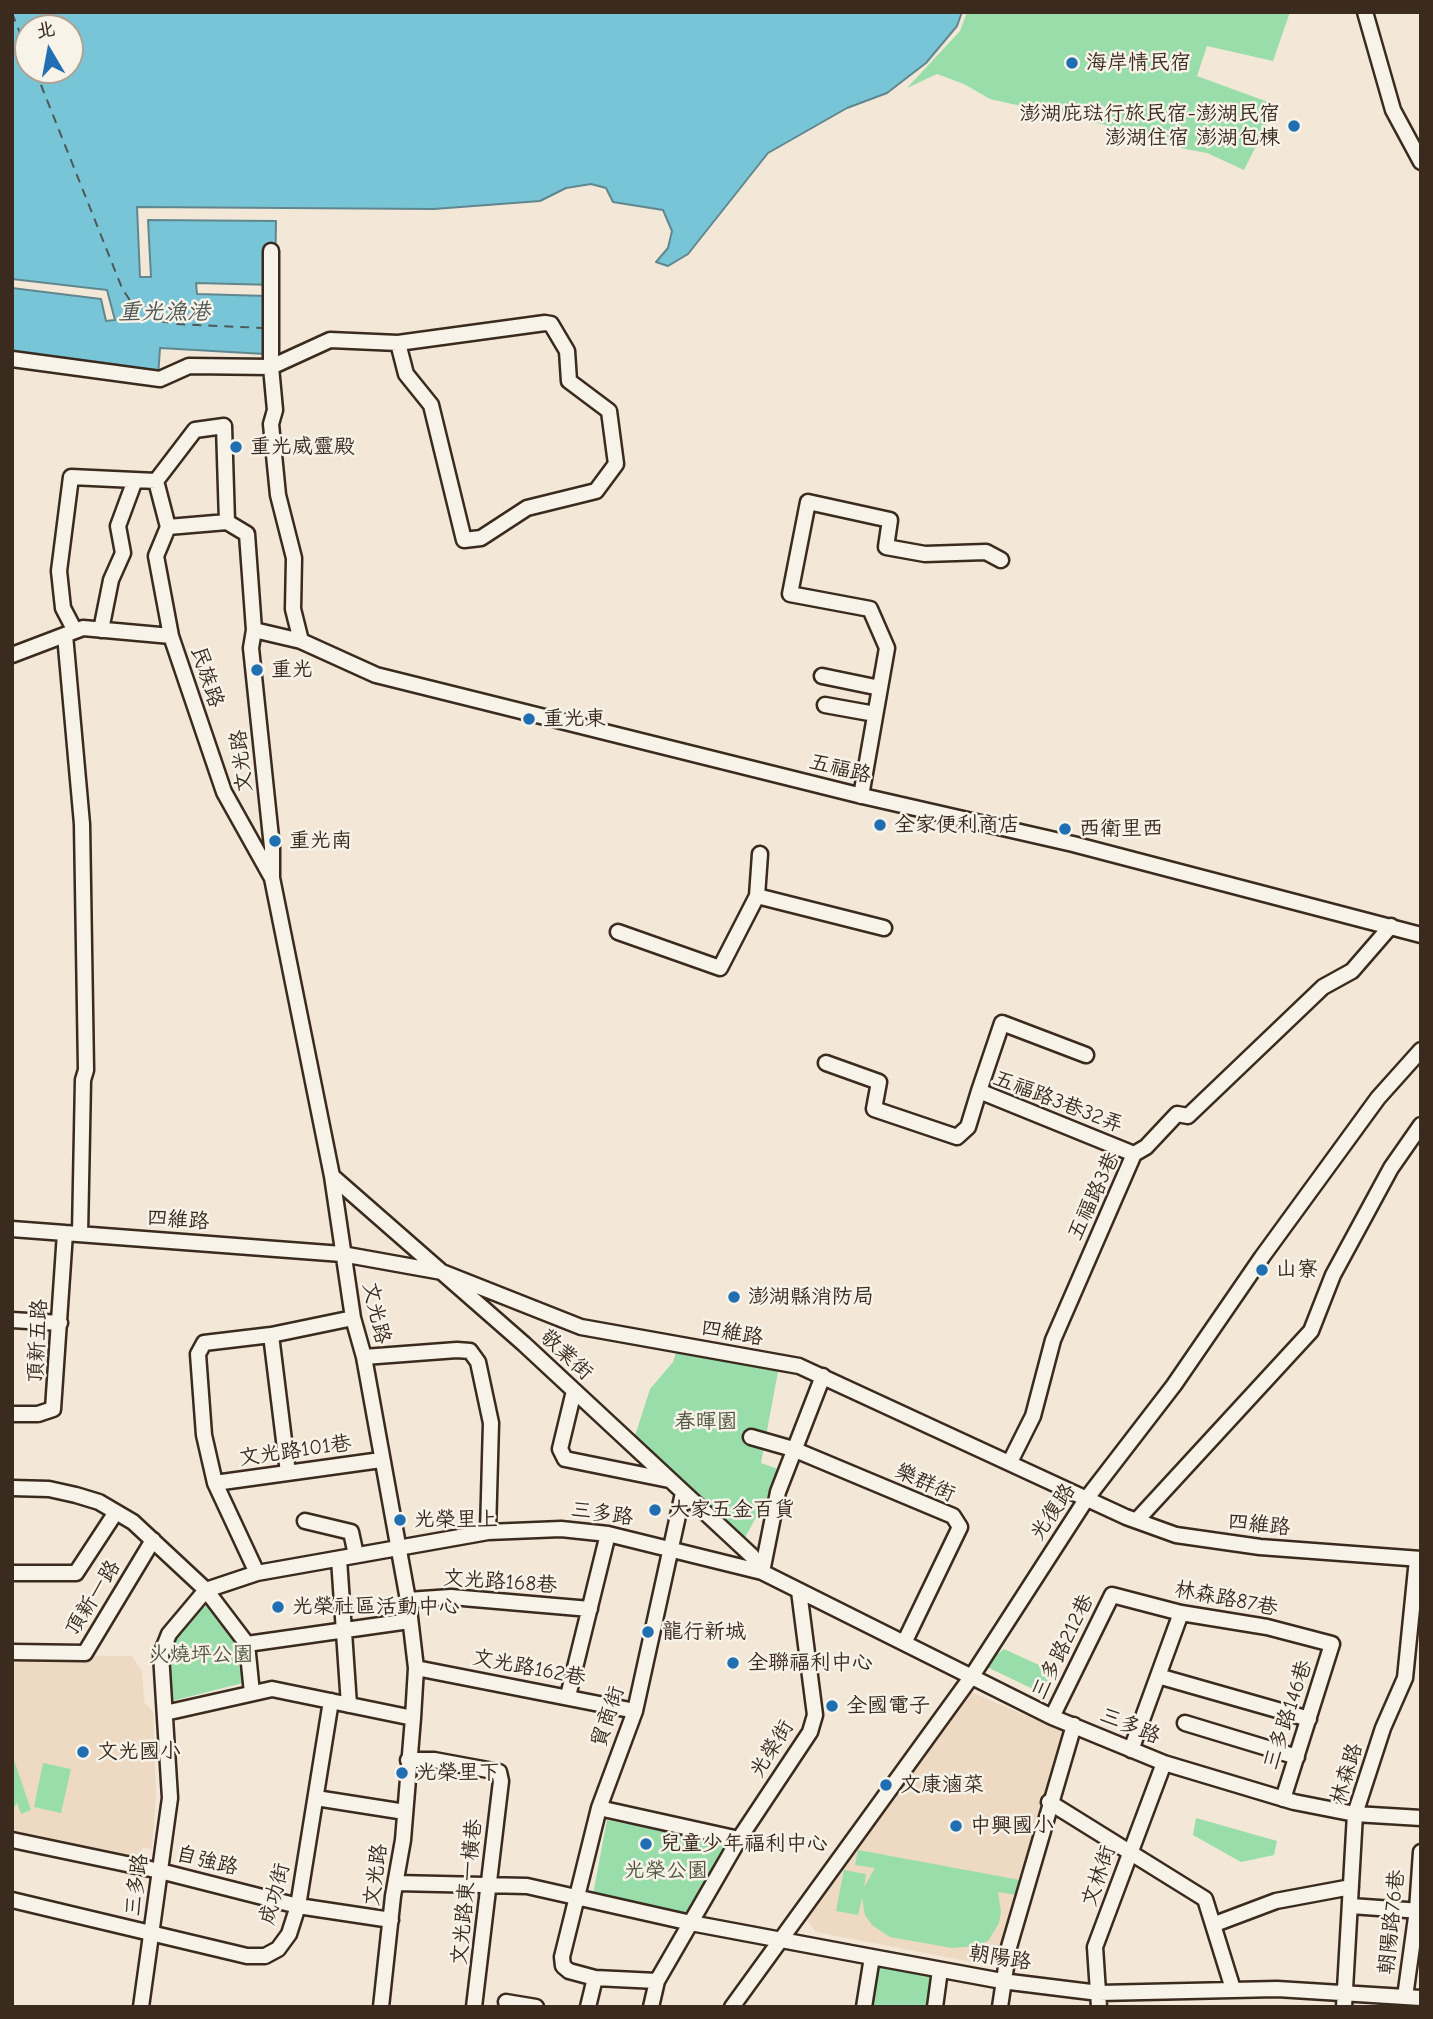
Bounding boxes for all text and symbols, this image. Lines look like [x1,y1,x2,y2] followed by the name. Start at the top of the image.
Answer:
[14,14,84,84] north arrow
[34,18,57,43] text: 北
[1086,50,1191,76] place label: 海岸情民宿
[1064,55,1080,71] marker: 海岸情民宿
[1020,101,1280,151] place label: 澎湖庇琺行旅民宿-澎湖民宿 澎湖住宿 澎湖包棟
[1286,118,1302,134] marker: 澎湖庇琺行旅民宿-澎湖民宿 澎湖住宿 澎湖包棟
[118,298,210,326] water label: 重光漁港
[250,434,355,460] place label: 重光威靈殿
[228,439,244,455] marker: 重光威靈殿
[185,643,229,711] street label: 民族路
[271,657,313,683] place label: 重光
[249,662,265,678] marker: 重光
[543,706,606,732] place label: 重光東
[521,711,537,727] marker: 重光東
[226,728,258,794] street label: 文光路
[806,749,874,789] street label: 五福路
[894,812,1020,838] place label: 全家便利商店
[1079,816,1163,842] place label: 西衛里西
[872,817,888,833] marker: 全家便利商店
[1057,821,1073,837] marker: 西衛里西
[289,828,352,854] place label: 重光南
[267,833,283,849] marker: 重光南
[989,1066,1127,1138] street label: 五福路3巷32弄
[1063,1148,1125,1244] street label: 五福路3巷
[146,1205,210,1235] street label: 四維路
[1276,1257,1318,1283] place label: 山寮
[1254,1262,1270,1278] marker: 山寮
[357,1279,395,1347] street label: 文光路
[748,1284,874,1310] place label: 澎湖縣消防局
[726,1289,742,1305] marker: 澎湖縣消防局
[23,1298,53,1384] street label: 頂新五路
[699,1315,765,1351] street label: 四維路
[534,1324,598,1386] street label: 敬業街
[675,1409,737,1435] park label: 春暉園
[237,1431,353,1471] street label: 文光路101巷
[891,1459,959,1507] street label: 樂群街
[1025,1479,1081,1545] street label: 光復路
[569,1497,635,1531] street label: 三多路
[669,1497,795,1523] place label: 大家五金百貨
[647,1502,663,1518] marker: 大家五金百貨
[414,1507,498,1533] place label: 光榮里上
[1226,1509,1292,1541] street label: 四維路
[392,1512,408,1528] marker: 光榮里上
[60,1556,126,1640] street label: 頂新一路
[442,1565,558,1599] street label: 文光路168巷
[1172,1577,1280,1621] street label: 林森路87巷
[1027,1590,1099,1704] street label: 三多路212巷
[292,1594,460,1620] place label: 光榮社區活動中心
[270,1599,286,1615] marker: 光榮社區活動中心
[662,1619,746,1645] place label: 龍行新城
[640,1624,656,1640] marker: 龍行新城
[149,1642,253,1668] park label: 火燒坪公園
[470,1645,588,1691] street label: 文光路162巷
[747,1650,873,1676] place label: 全聯福利中心
[725,1655,741,1671] marker: 全聯福利中心
[1258,1657,1318,1773] street label: 三多路146巷
[586,1683,630,1751] street label: 貿商街
[846,1693,930,1719] place label: 全國電子
[824,1698,840,1714] marker: 全國電子
[1096,1703,1164,1749] street label: 三多路
[745,1716,799,1782] street label: 光榮街
[97,1739,181,1765] place label: 文光國小
[1326,1740,1368,1808] street label: 林森路
[75,1744,91,1760] marker: 文光國小
[416,1760,500,1786] place label: 光榮里下
[394,1765,410,1781] marker: 光榮里下
[900,1772,984,1798] place label: 文康滷菜
[878,1777,894,1793] marker: 文康滷菜
[970,1813,1054,1839] place label: 中興國小
[447,1818,487,1966] street label: 文光路東一橫巷
[948,1818,964,1834] marker: 中興國小
[660,1831,828,1857] place label: 兒童少年福利中心
[638,1836,654,1852] marker: 兒童少年福利中心
[173,1841,241,1881] street label: 自強路
[359,1842,393,1908] street label: 文光路
[1077,1842,1121,1910] street label: 文林街
[121,1852,153,1918] street label: 三多路
[624,1858,708,1884] park label: 光榮公園
[255,1860,295,1928] street label: 成功街
[1374,1868,1410,1976] street label: 朝陽路76巷
[967,1941,1033,1975] street label: 朝陽路

